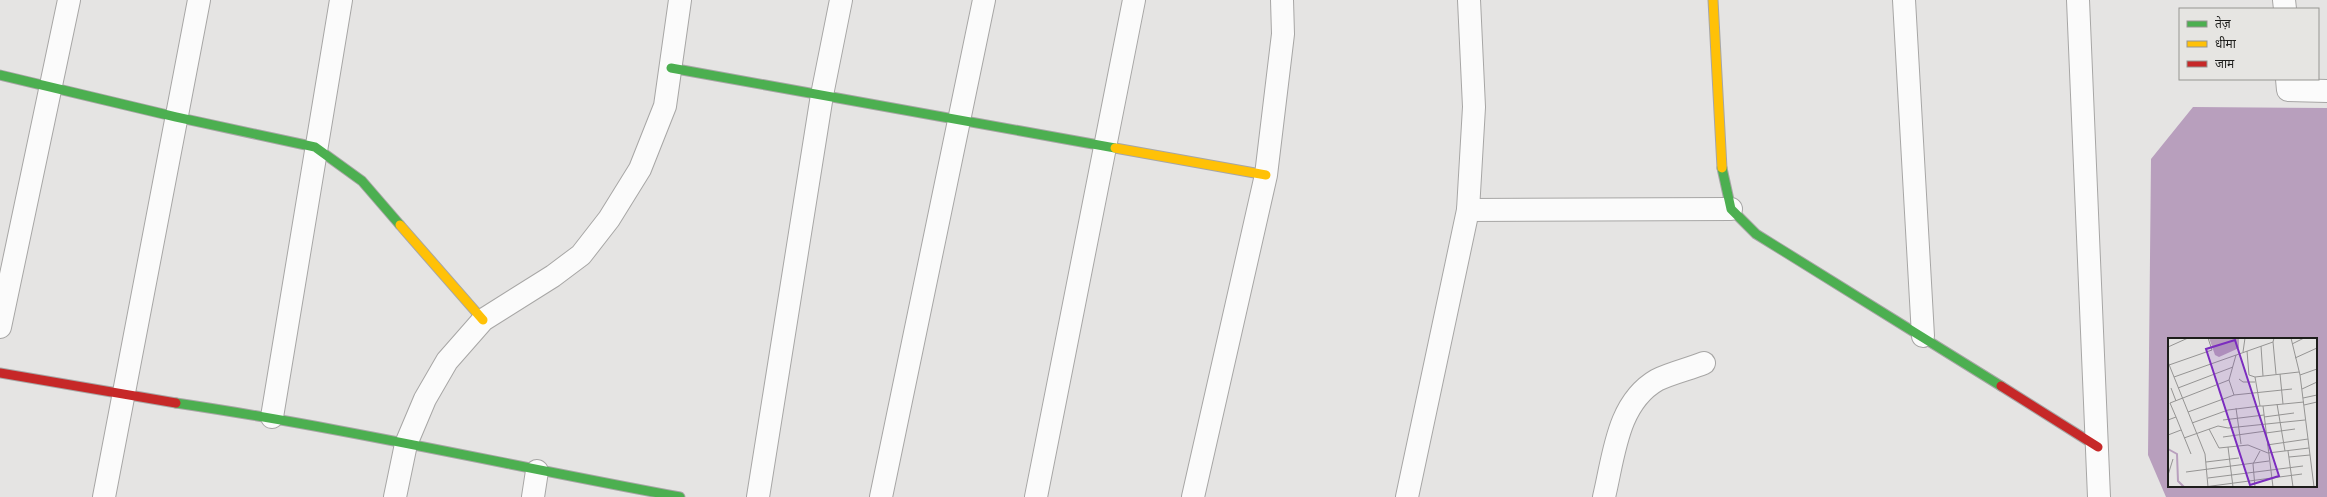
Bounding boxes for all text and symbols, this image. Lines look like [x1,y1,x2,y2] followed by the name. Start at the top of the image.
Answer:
[2179,8,2319,80] legend
[2215,16,2232,30] text: तेज़
[2215,36,2237,50] text: धीमा
[2215,56,2235,70] text: जाम
[2168,338,2317,487] inset map

